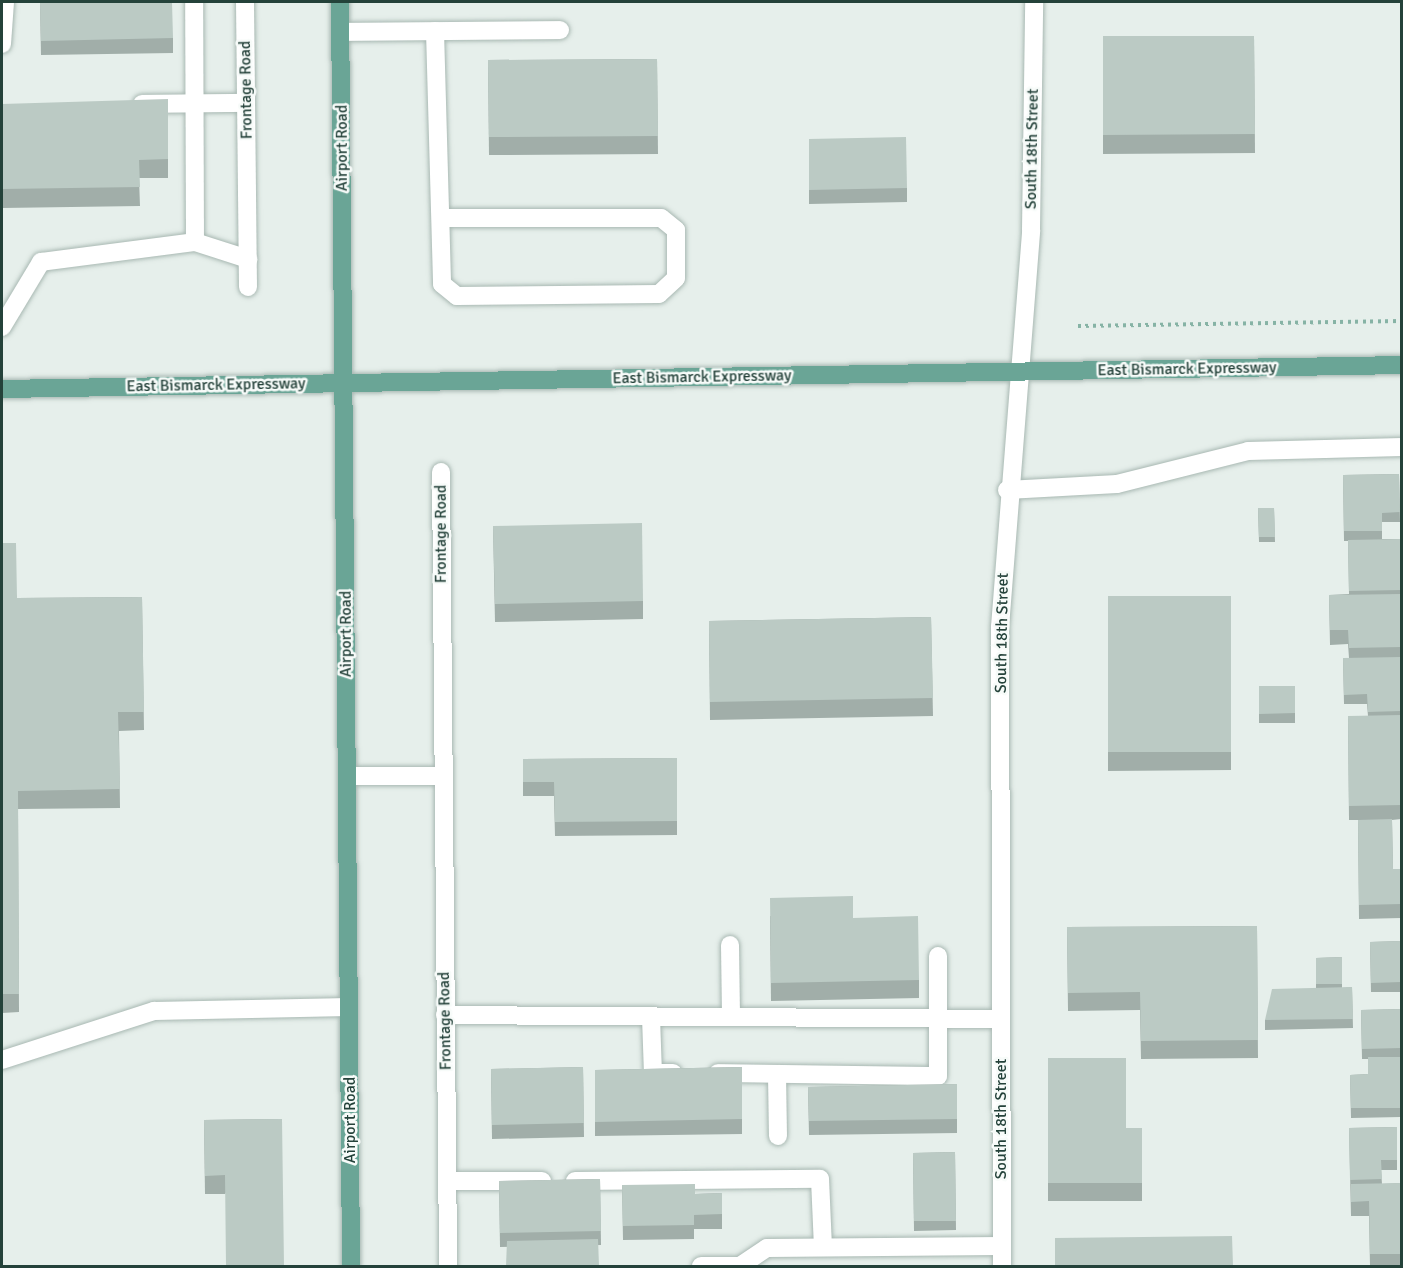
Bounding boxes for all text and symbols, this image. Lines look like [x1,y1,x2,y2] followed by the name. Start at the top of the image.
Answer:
[236,41,256,139] street label: Frontage Road
[1021,89,1043,209] street label: South 18th Street
[332,105,352,191] street label: Airport Road
[1097,358,1277,380] street label: East Bismarck Expressway
[612,366,792,388] street label: East Bismarck Expressway
[126,374,306,396] street label: East Bismarck Expressway
[431,485,451,583] street label: Frontage Road
[991,573,1013,693] street label: South 18th Street
[336,591,356,677] street label: Airport Road
[435,972,455,1070] street label: Frontage Road
[991,1059,1011,1179] street label: South 18th Street
[340,1077,360,1163] street label: Airport Road

